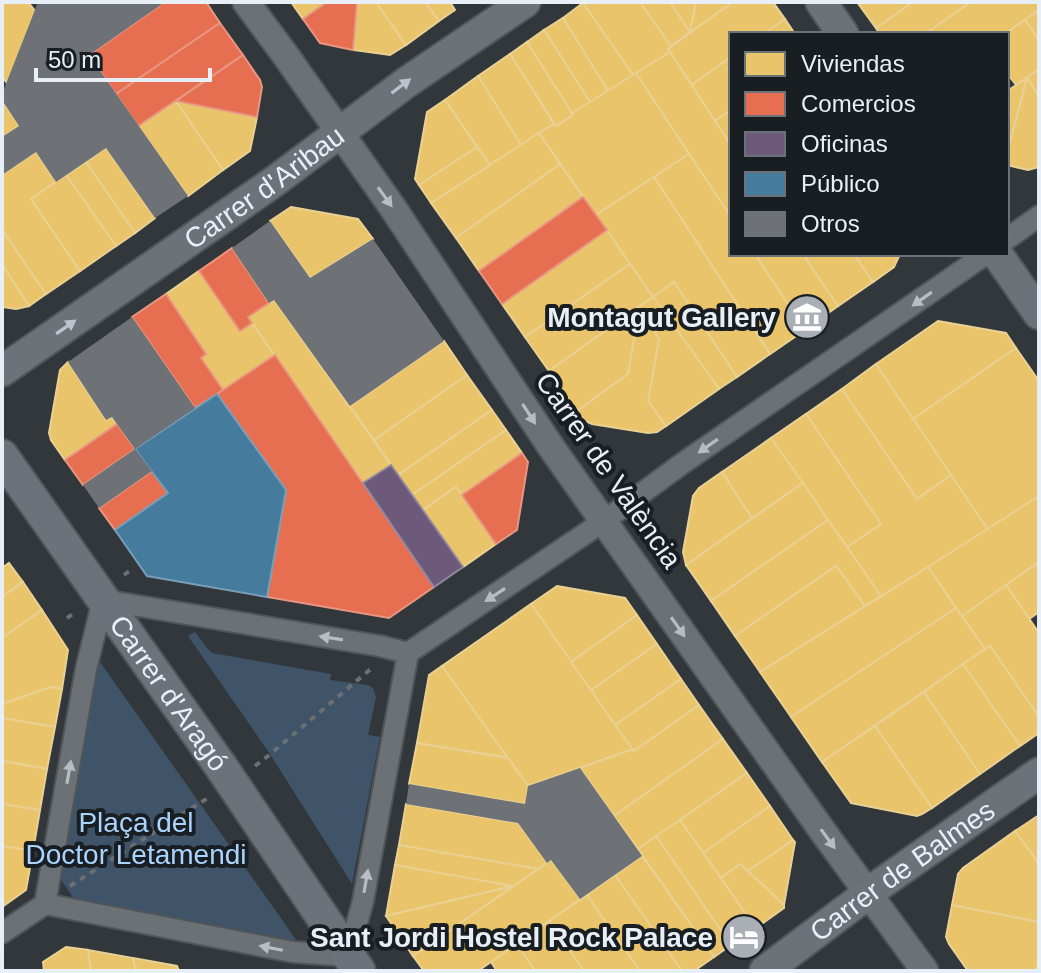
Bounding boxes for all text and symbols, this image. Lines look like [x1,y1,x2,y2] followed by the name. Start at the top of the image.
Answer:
[36,32,210,82] scale bar
[729,32,1009,256] legend
[48,46,101,73] text: 50 m
[801,50,905,77] text: Viviendas
[391,79,412,95] one-way arrow
[801,90,916,117] text: Comercios
[178,120,350,255] street label: Carrer d'Aribau
[801,130,888,157] text: Oficinas
[801,170,880,197] text: Público
[377,186,393,208] one-way arrow
[801,210,860,237] text: Otros
[911,291,932,306] one-way arrow
[783,293,831,341] museum icon: Montagut Gallery
[547,302,776,333] place label: Montagut Gallery
[56,320,77,335] one-way arrow
[530,367,688,574] street label: Carrer de València
[521,403,536,424] one-way arrow
[697,438,718,453] one-way arrow
[484,588,506,602] one-way arrow
[103,610,234,777] street label: Carrer d'Aragó
[670,616,685,637] one-way arrow
[318,631,343,644] one-way arrow
[63,759,75,784] one-way arrow
[804,794,1000,948] street label: Carrer de Balmes
[25,807,247,870] park label: Plaça del Doctor Letamendi
[820,828,836,849] one-way arrow
[361,868,373,893] one-way arrow
[720,913,768,961] hotel icon: Sant Jordi Hostel Rock Palace
[310,922,713,953] place label: Sant Jordi Hostel Rock Palace
[258,941,283,953] one-way arrow

